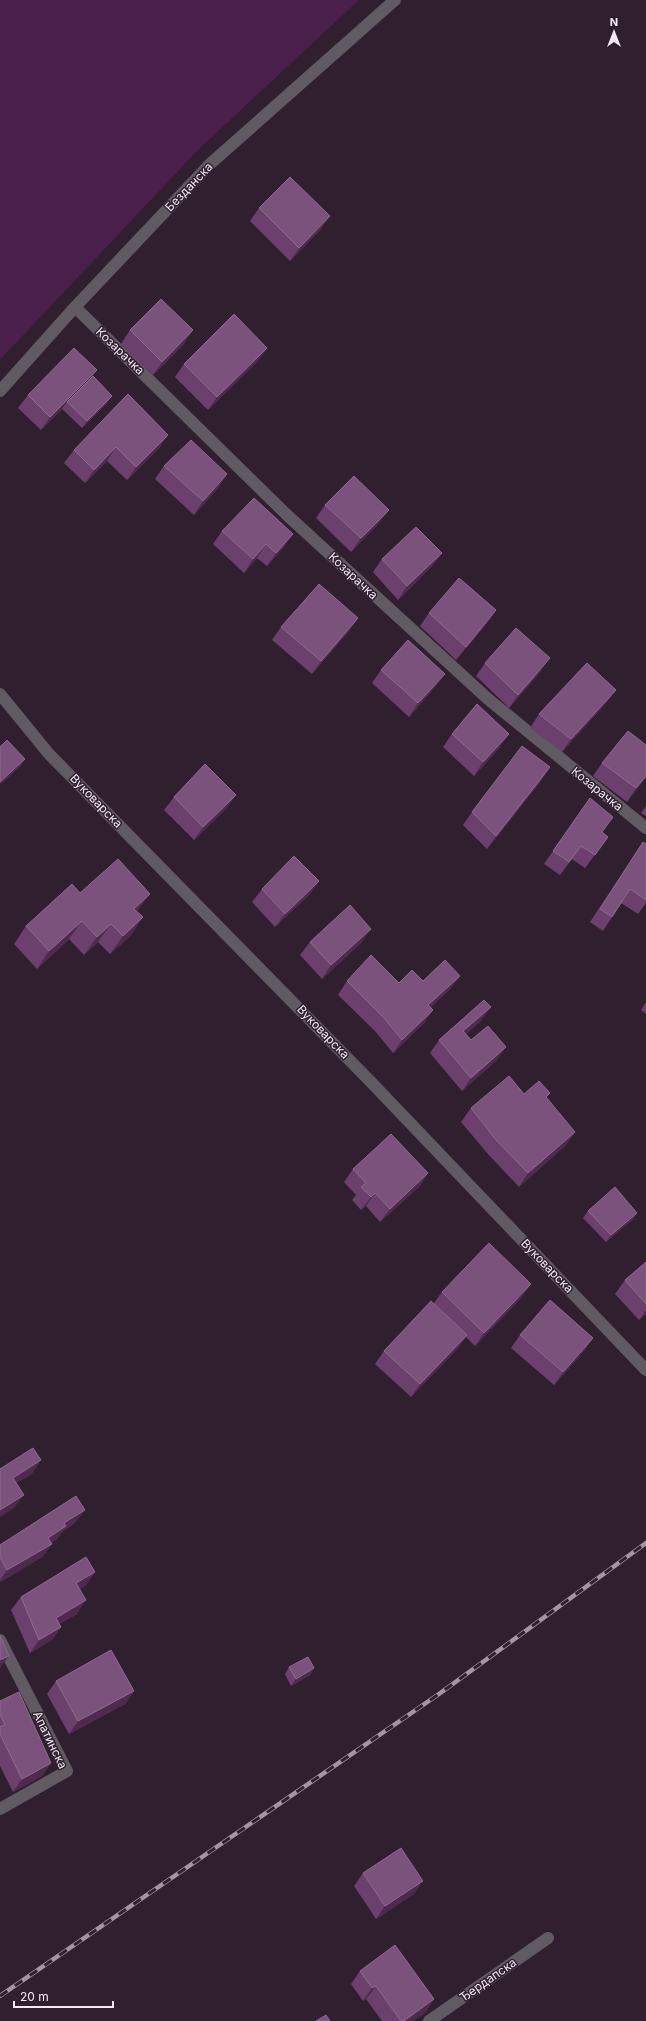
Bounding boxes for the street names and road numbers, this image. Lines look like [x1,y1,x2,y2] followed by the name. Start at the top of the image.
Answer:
[162,159,216,214] street label: Безданска
[93,324,148,378] street label: Козарачка
[326,549,381,602] street label: Козарачка
[569,763,626,814] street label: Козарачка
[67,771,126,831] street label: Вуковарска
[294,1002,353,1062] street label: Вуковарска
[518,1236,577,1296] street label: Вуковарска
[30,1709,71,1771] street label: Апатинска
[456,1955,519,2005] street label: Ђердапска

